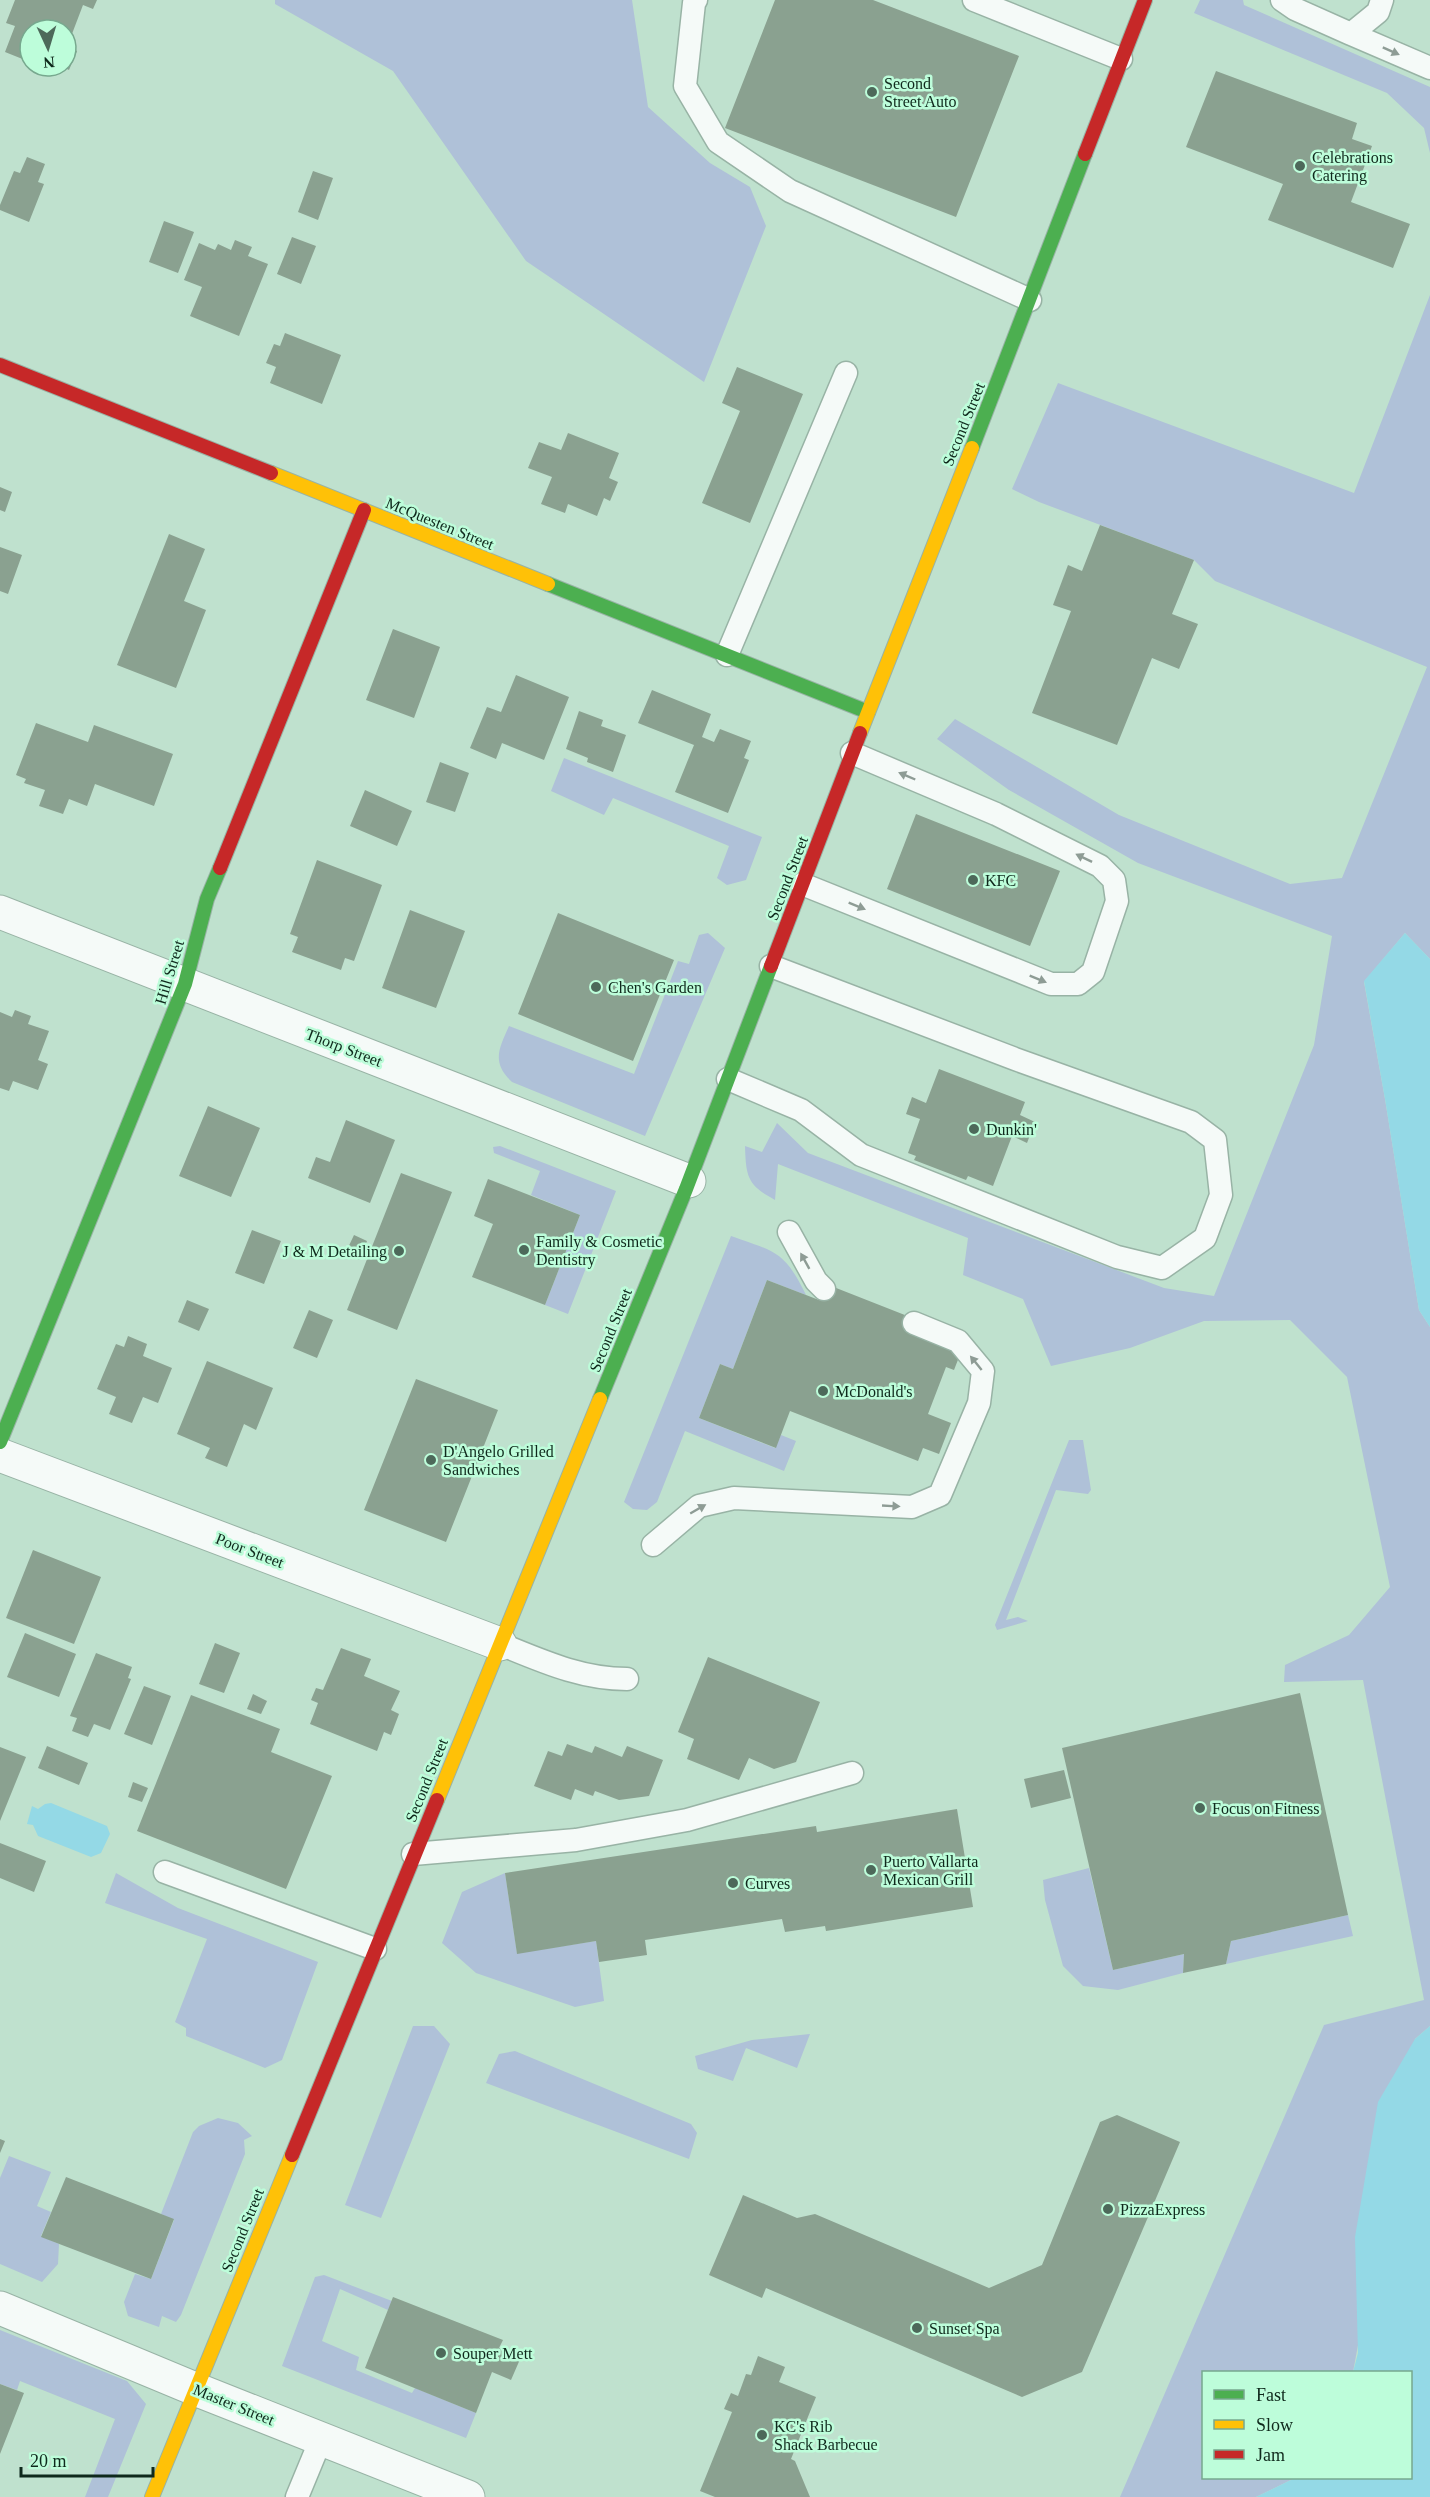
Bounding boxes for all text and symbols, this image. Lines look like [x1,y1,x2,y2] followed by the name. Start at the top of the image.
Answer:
[18,18,78,78] north arrow
[1382,46,1400,56] one-way arrow
[42,54,55,71] text: N
[884,75,956,110] place label: Second Street Auto
[865,85,879,99] marker: Second Street Auto
[1312,149,1393,185] place label: Celebrations Catering
[1293,159,1307,173] marker: Celebrations Catering
[939,379,988,468] street label: Second Street
[383,494,497,553] street label: McQuesten Street
[897,771,915,781] one-way arrow
[764,833,811,922] street label: Second Street
[1075,853,1092,862] one-way arrow
[985,872,1016,889] place label: KFC
[966,873,980,887] marker: KFC
[848,901,866,911] one-way arrow
[152,937,187,1006] street label: Hill Street
[1029,974,1047,984] one-way arrow
[608,979,702,996] place label: Chen's Garden
[589,980,603,994] marker: Chen's Garden
[303,1025,385,1071] street label: Thorp Street
[986,1121,1037,1138] place label: Dunkin'
[967,1122,981,1136] marker: Dunkin'
[536,1233,662,1269] place label: Family & Cosmetic Dentistry
[283,1243,387,1261] place label: J & M Detailing
[517,1243,531,1257] marker: Family & Cosmetic Dentistry
[392,1244,406,1258] marker: J & M Detailing
[800,1252,810,1269] one-way arrow
[586,1285,635,1374] street label: Second Street
[970,1355,983,1371] one-way arrow
[835,1383,913,1400] place label: McDonald's
[816,1384,830,1398] marker: McDonald's
[443,1443,554,1478] place label: D'Angelo Grilled Sandwiches
[424,1453,438,1467] marker: D'Angelo Grilled Sandwiches
[881,1502,900,1511] one-way arrow
[690,1504,707,1514] one-way arrow
[213,1530,287,1571] street label: Poor Street
[402,1735,451,1824] street label: Second Street
[1212,1800,1320,1817] place label: Focus on Fitness
[1193,1801,1207,1815] marker: Focus on Fitness
[883,1853,978,1888] place label: Puerto Vallarta Mexican Grill
[864,1863,878,1877] marker: Puerto Vallarta Mexican Grill
[745,1875,790,1892] place label: Curves
[726,1876,740,1890] marker: Curves
[218,2185,267,2274] street label: Second Street
[1120,2201,1205,2219] place label: PizzaExpress
[1101,2202,1115,2216] marker: PizzaExpress
[929,2320,1000,2338] place label: Sunset Spa
[910,2321,924,2335] marker: Sunset Spa
[453,2345,533,2363] place label: Souper Mett
[434,2346,448,2360] marker: Souper Mett
[1202,2371,1412,2479] legend
[191,2381,277,2429] street label: Master Street
[1256,2385,1286,2405] text: Fast
[1256,2415,1293,2435] text: Slow
[774,2418,878,2453] place label: KC's Rib Shack Barbecue
[755,2428,769,2442] marker: KC's Rib Shack Barbecue
[21,2440,153,2478] scale bar
[1256,2445,1285,2465] text: Jam
[30,2451,67,2471] text: 20 m

